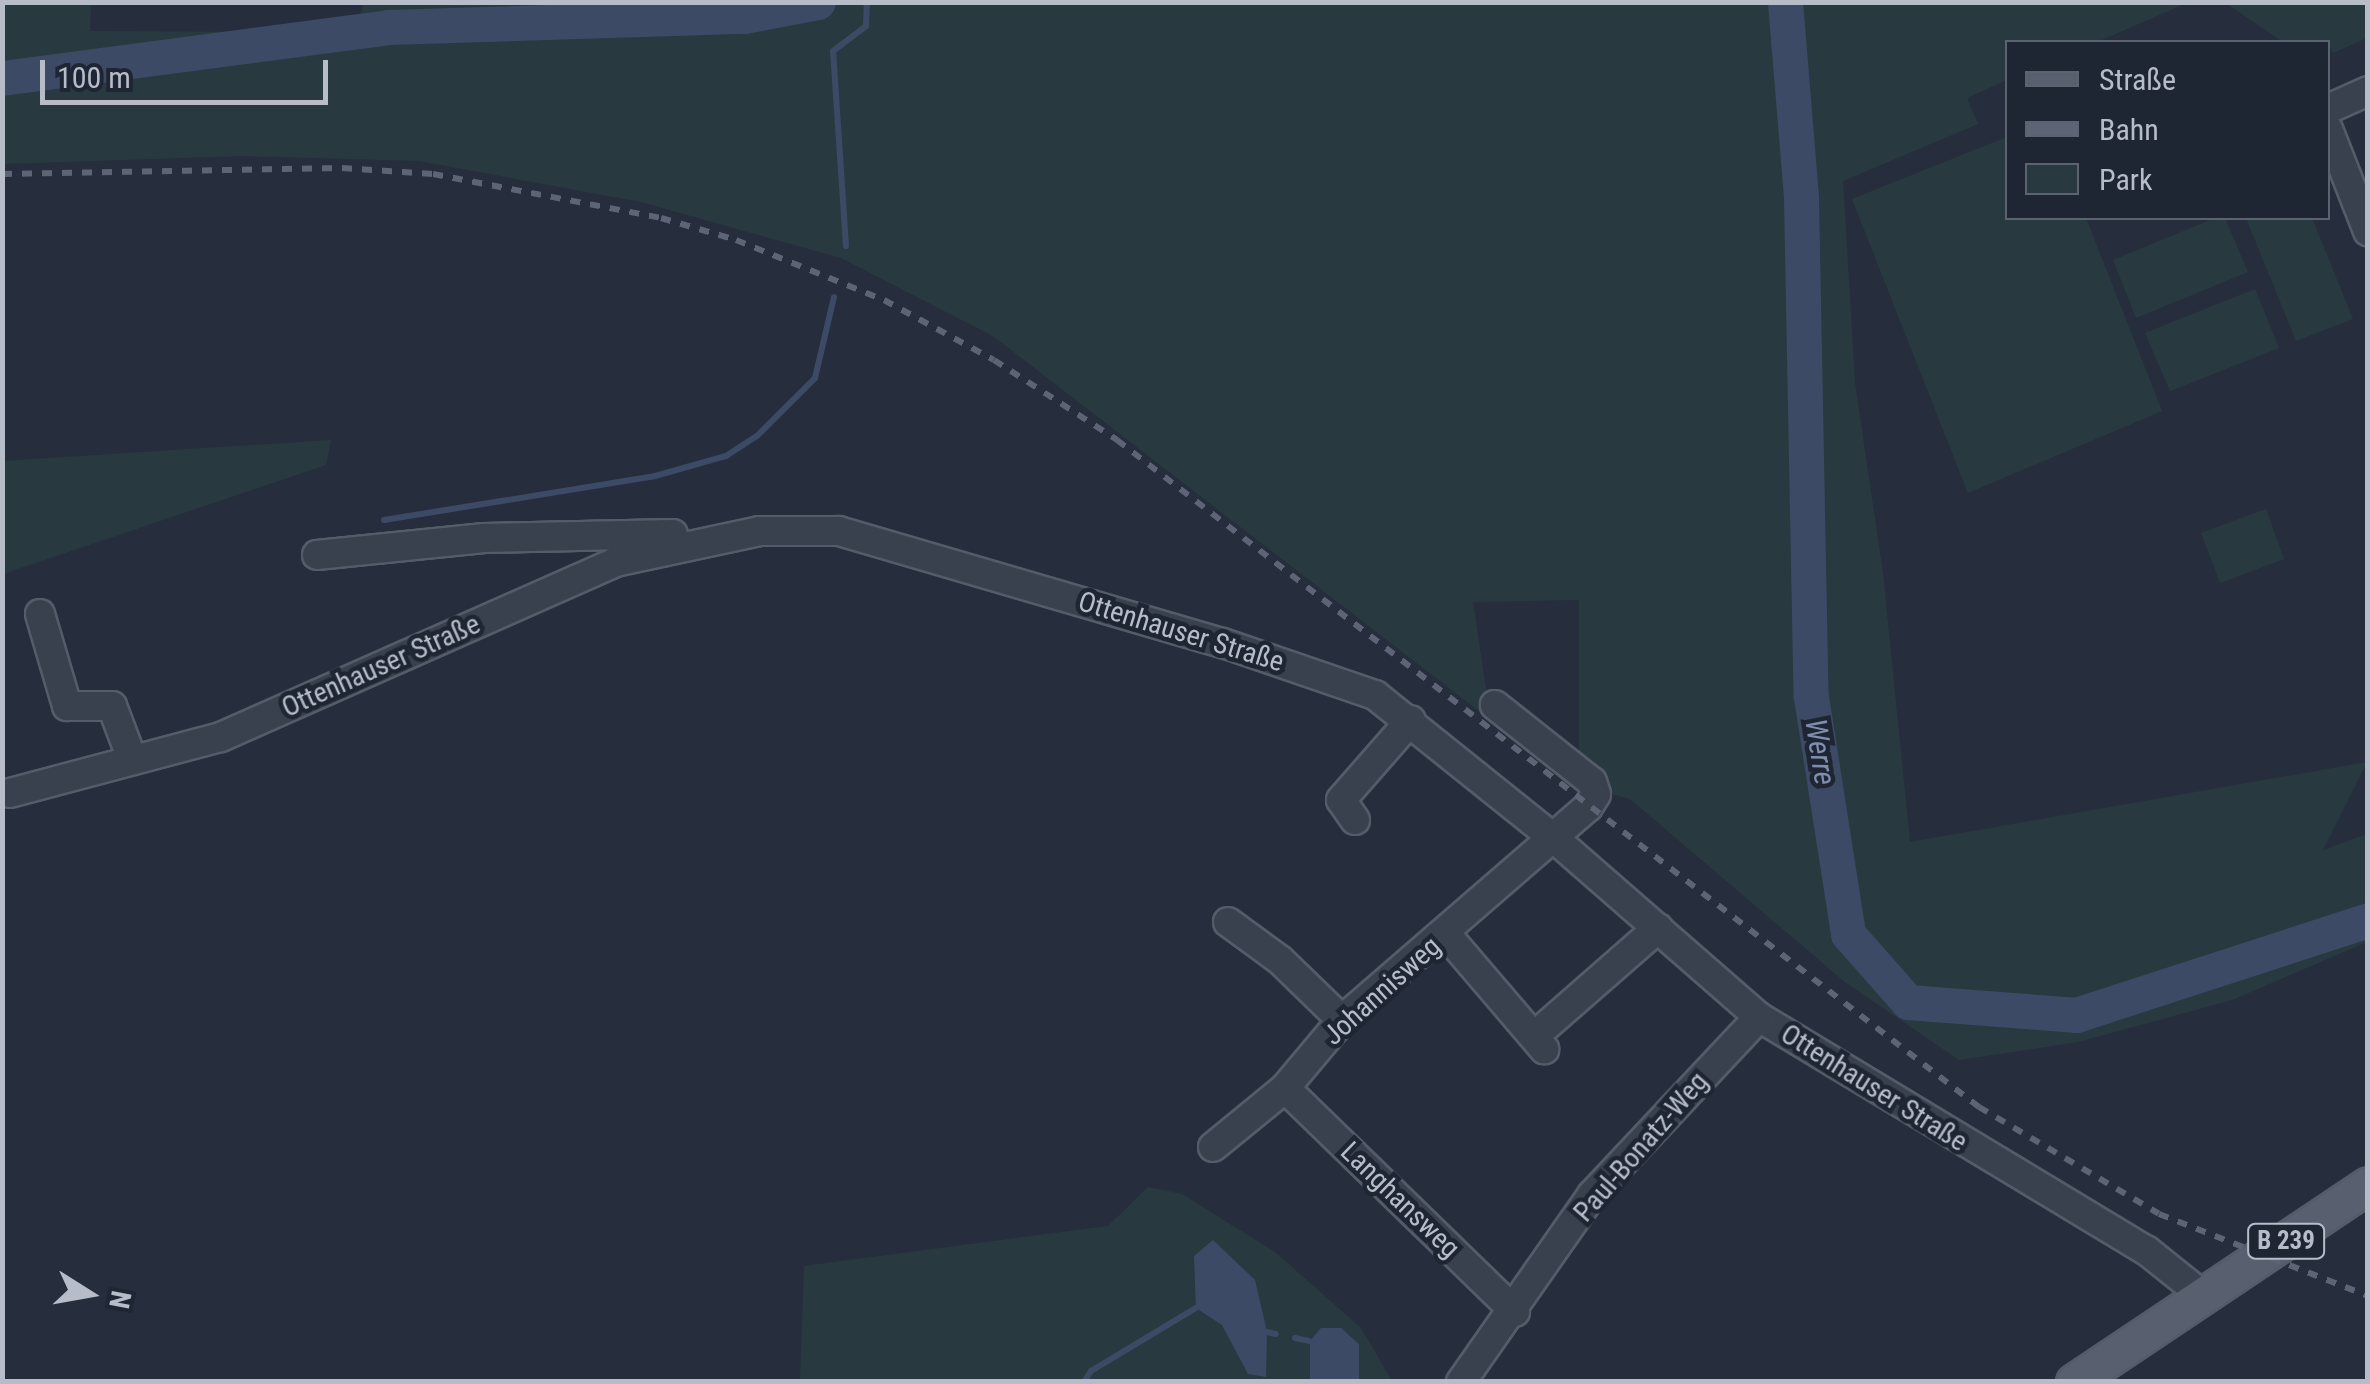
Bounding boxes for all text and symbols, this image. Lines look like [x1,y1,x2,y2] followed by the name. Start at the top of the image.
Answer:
[45,40,332,102] scale bar
[2005,40,2330,220] legend
[57,60,131,95] text: 100 m
[2099,62,2176,97] text: Straße
[2099,112,2159,147] text: Bahn
[2099,162,2153,197] text: Park
[1074,585,1288,679] street label: Ottenhauser Straße
[277,607,485,725] street label: Ottenhauser Straße
[1797,716,1843,788] water label: Werre
[1317,930,1447,1052] street label: Johannisweg
[1775,1017,1973,1159] street label: Ottenhauser Straße
[1567,1065,1715,1229] street label: Paul-Bonatz-Weg
[1333,1135,1467,1265] street label: Langhansweg
[2246,1221,2326,1261] road number: B 239
[40,1244,140,1344] north arrow
[102,1288,138,1311] text: N

